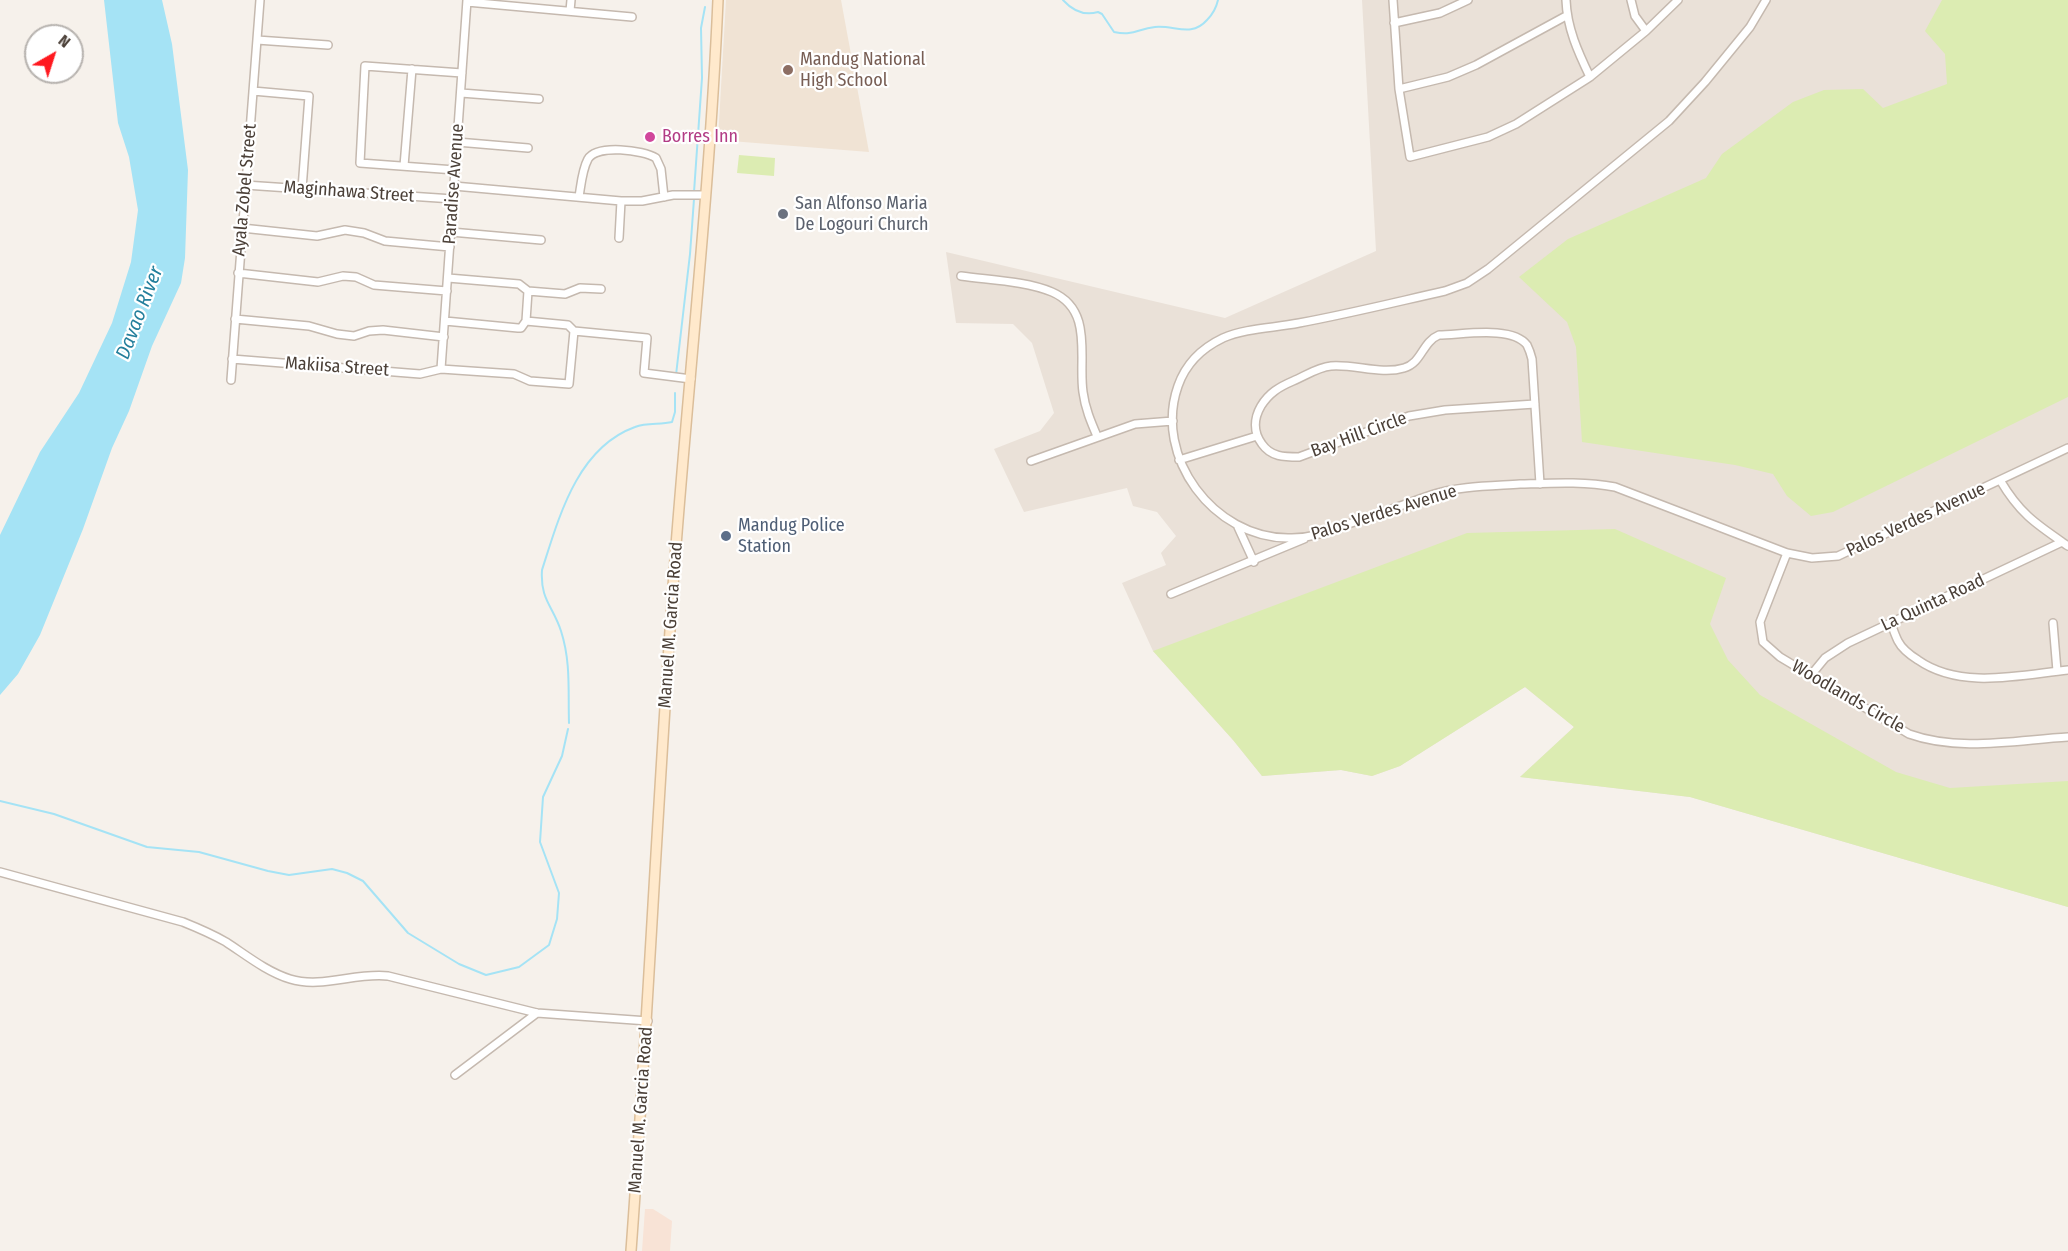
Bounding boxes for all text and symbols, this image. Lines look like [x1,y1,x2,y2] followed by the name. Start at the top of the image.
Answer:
[24,24,84,84] north arrow
[55,31,74,52] text: N
[800,49,925,92] place label: Mandug National High School
[781,63,795,77] marker: Mandug National High School
[228,123,262,257] street label: Ayala Zobel Street
[439,123,469,245] street label: Paradise Avenue
[662,126,738,148] place label: Borres Inn
[643,130,657,144] marker: Borres Inn
[283,177,415,207] street label: Maginhawa Street
[795,193,929,236] place label: San Alfonso Maria De Logouri Church
[776,207,790,221] marker: San Alfonso Maria De Logouri Church
[111,263,169,363] water label: Davao River
[284,353,390,381] street label: Makiisa Street
[1308,408,1410,462] street label: Bay Hill Circle
[1843,478,1989,562] street label: Palos Verdes Avenue
[1309,481,1459,545] street label: Palos Verdes Avenue
[738,515,845,558] place label: Mandug Police Station
[719,529,733,543] marker: Mandug Police Station
[654,541,688,709] street label: Manuel M. Garcia Road
[1878,570,1988,636] street label: La Quinta Road
[1788,656,1908,738] street label: Woodlands Circle
[624,1026,658,1194] street label: Manuel M. Garcia Road

